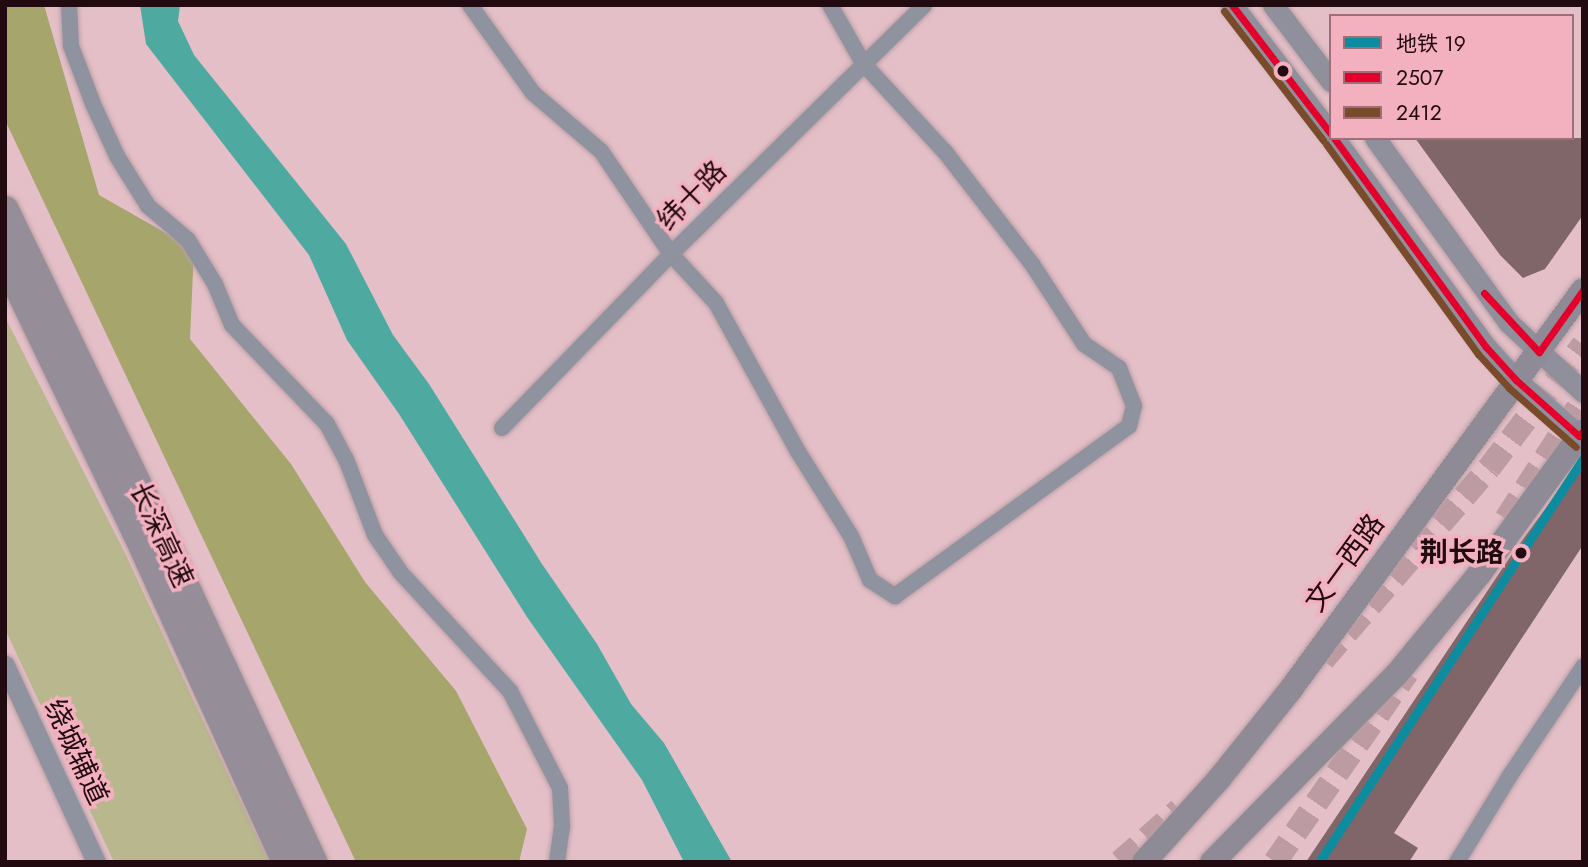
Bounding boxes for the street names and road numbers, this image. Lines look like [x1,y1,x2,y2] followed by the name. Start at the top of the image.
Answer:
[650,154,734,238] street label: 纬十路
[122,477,200,593] street label: 长深高速
[1298,508,1392,618] street label: 文一西路
[37,694,115,810] street label: 绕城辅道

